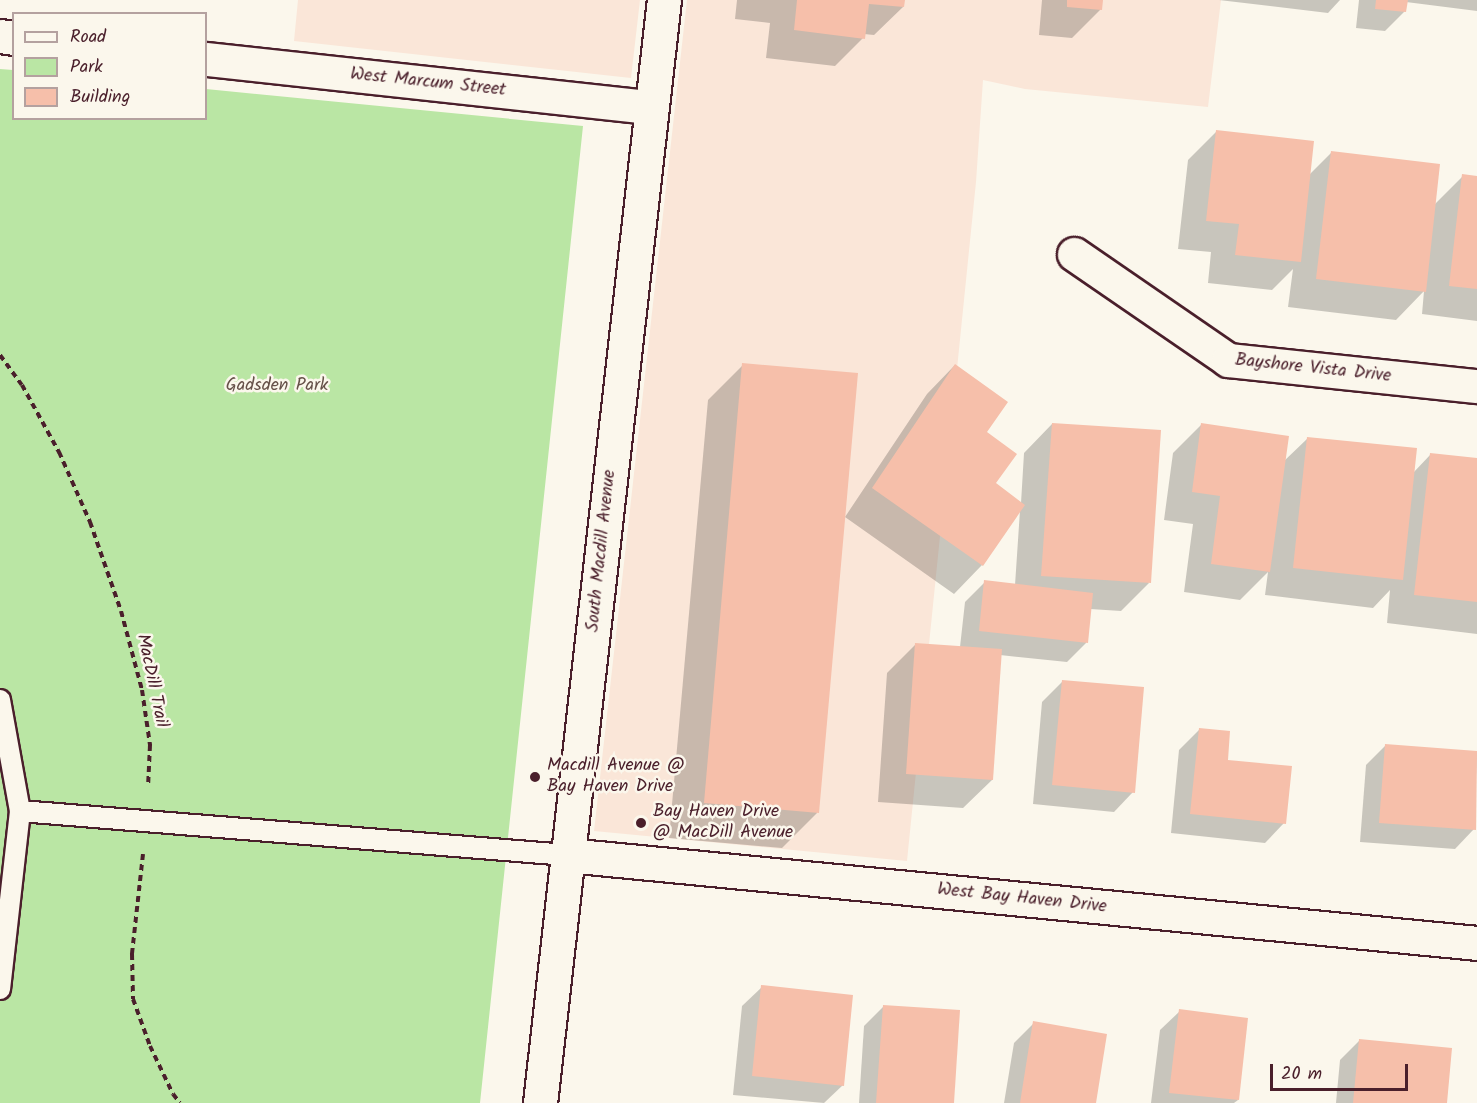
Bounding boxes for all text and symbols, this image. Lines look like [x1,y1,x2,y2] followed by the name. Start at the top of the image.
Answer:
[12,12,207,120] legend
[70,23,106,52] text: Road
[70,53,103,82] text: Park
[349,64,507,102] street label: West Marcum Street
[70,83,130,112] text: Building
[1234,350,1392,388] street label: Bayshore Vista Drive
[226,375,328,397] park label: Gadsden Park
[583,469,621,633] street label: South Macdill Avenue
[131,632,171,730] street label: MacDill Trail
[547,756,685,798] place label: Macdill Avenue @ Bay Haven Drive
[528,770,542,784] marker: Macdill Avenue @ Bay Haven Drive
[653,802,793,844] place label: Bay Haven Drive @ MacDill Avenue
[634,816,648,830] marker: Bay Haven Drive @ MacDill Avenue
[936,879,1108,919] street label: West Bay Haven Drive
[1273,1052,1411,1090] scale bar
[1281,1060,1322,1089] text: 20 m

